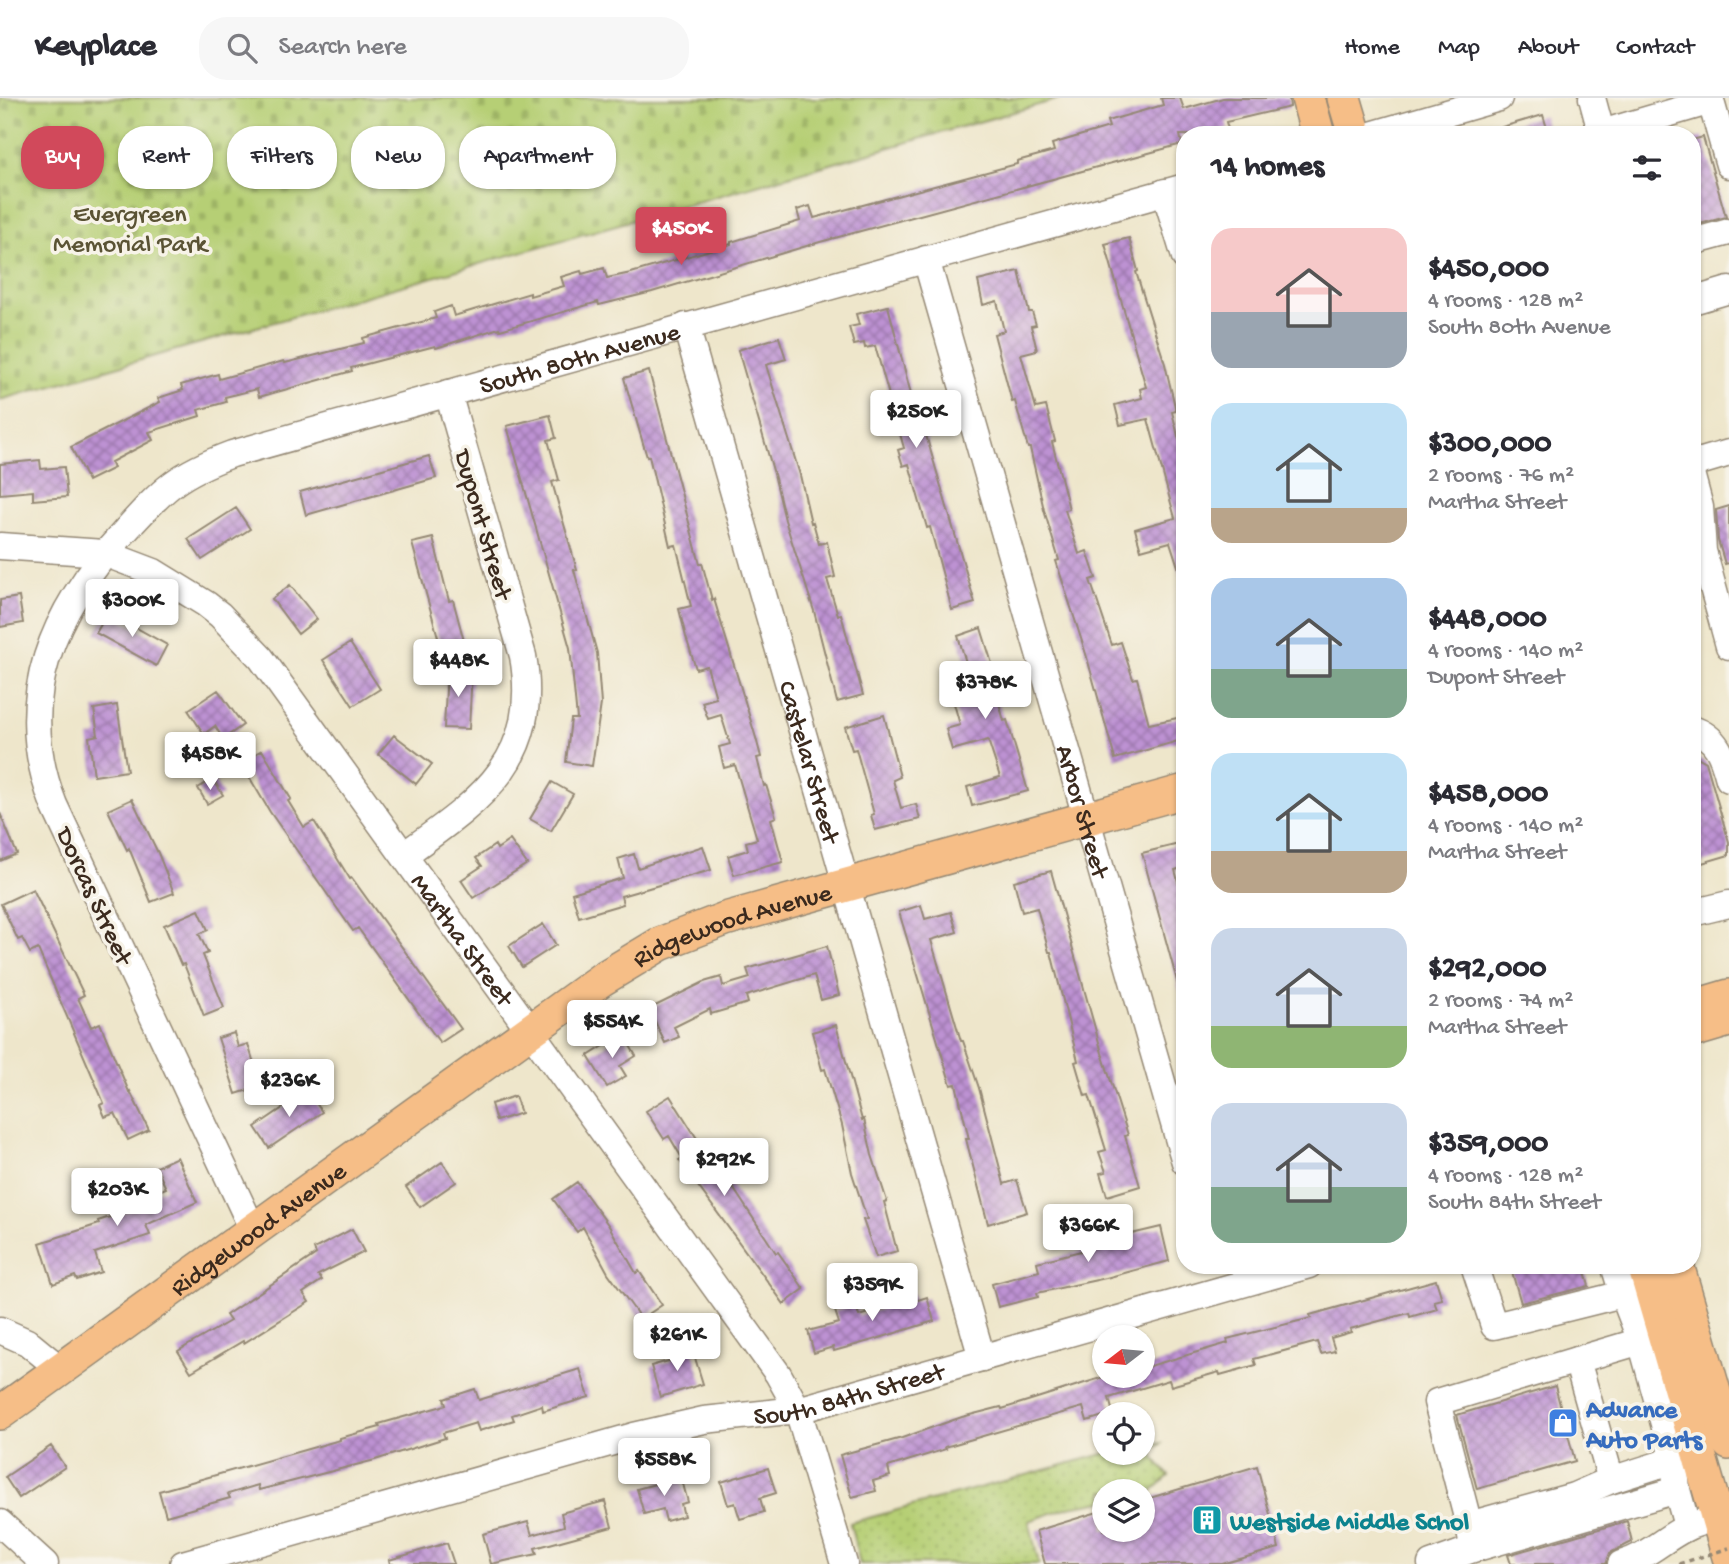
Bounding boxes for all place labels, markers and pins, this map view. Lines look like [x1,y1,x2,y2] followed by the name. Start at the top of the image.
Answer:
[632,208,730,267] pin: $450K
[867,390,965,450] pin: $250K
[83,580,181,639] pin: $300K
[409,640,507,699] pin: $448K
[936,662,1034,721] pin: $378K
[161,732,259,792] pin: $458K
[563,1000,661,1060] pin: $554K
[240,1060,338,1119] pin: $236K
[675,1138,773,1198] pin: $292K
[68,1168,166,1228] pin: $203K
[1039,1204,1137,1264] pin: $366K
[823,1264,921,1323] pin: $359K
[628,1314,726,1373] pin: $261K
[1585,1397,1703,1458] place label: Advance Auto Parts
[1546,1406,1580,1440] shop icon: Advance Auto Parts
[615,1438,713,1498] pin: $558K
[1190,1503,1224,1537] building icon: Westside Middle Schol
[1229,1509,1470,1540] place label: Westside Middle Schol

